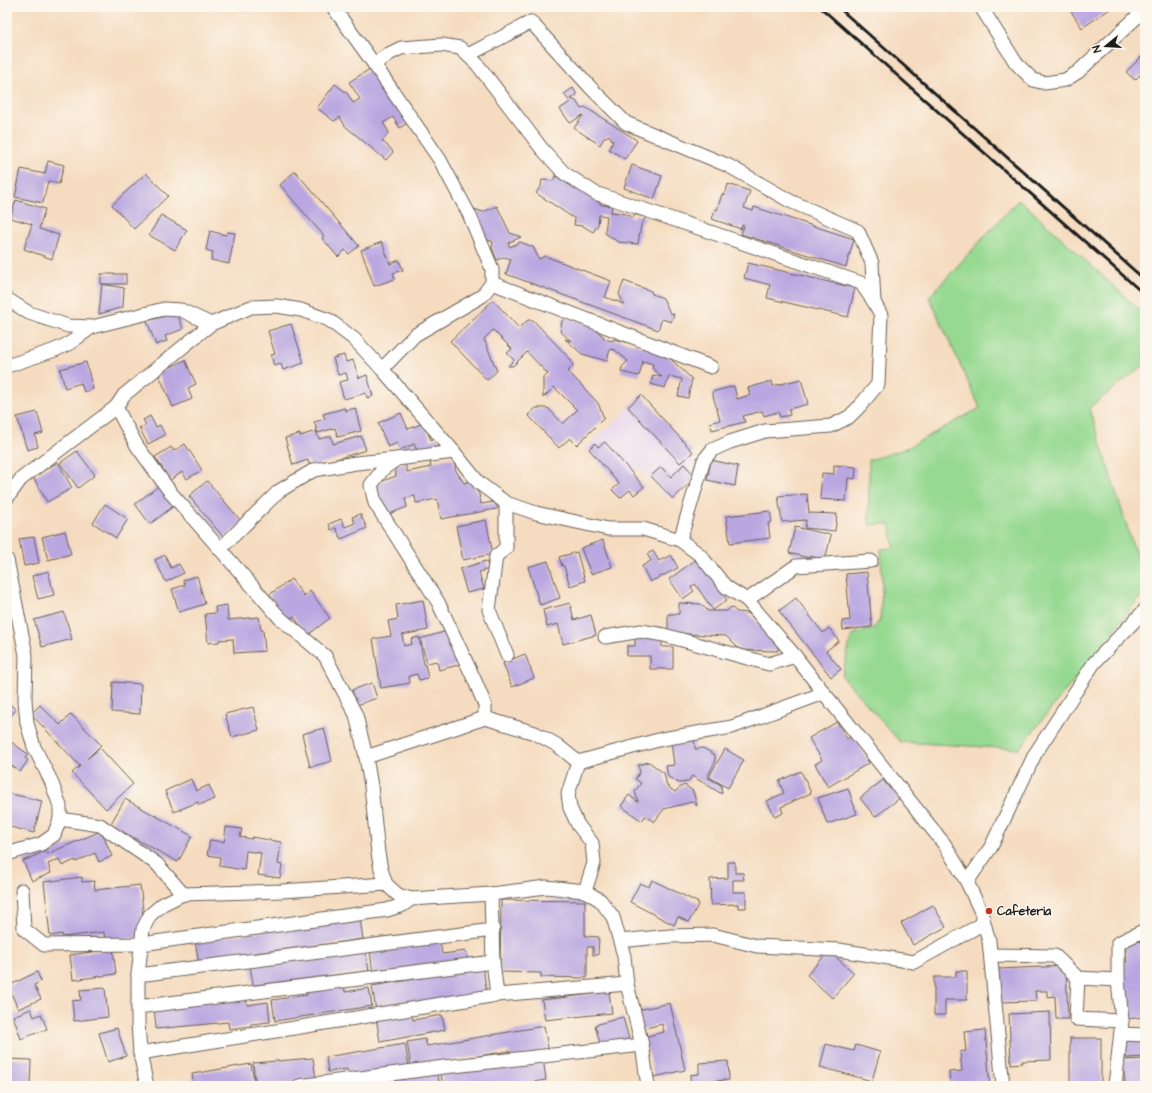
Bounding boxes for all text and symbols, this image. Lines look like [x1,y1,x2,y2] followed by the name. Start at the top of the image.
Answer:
[1086,26,1126,66] north arrow
[1089,43,1105,55] text: N
[997,903,1052,920] place label: Cafeteria
[984,906,994,916] marker: Cafeteria

